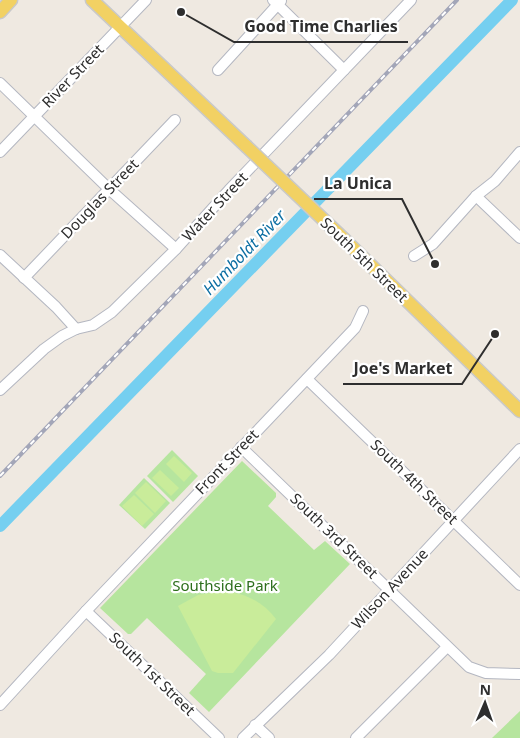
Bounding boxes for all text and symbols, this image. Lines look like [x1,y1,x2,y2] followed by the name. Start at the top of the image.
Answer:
[234,11,408,42] callout: Good Time Charlies
[244,15,398,37] text: Good Time Charlies
[37,39,108,111] street label: River Street
[56,154,143,243] street label: Douglas Street
[177,167,252,245] street label: Water Street
[314,168,402,199] callout: La Unica
[324,172,392,194] text: La Unica
[198,204,291,299] water label: Humboldt River
[317,212,413,307] street label: South 5th Street
[343,353,462,384] callout: Joe's Market
[352,357,452,379] text: Joe's Market
[190,424,263,498] street label: Front Street
[367,434,463,529] street label: South 4th Street
[287,488,383,583] street label: South 3rd Street
[347,544,432,633] street label: Wilson Avenue
[172,575,278,595] park label: Southside Park
[105,627,200,720] street label: South 1st Street
[460,678,510,728] north arrow
[479,680,491,699] text: N

